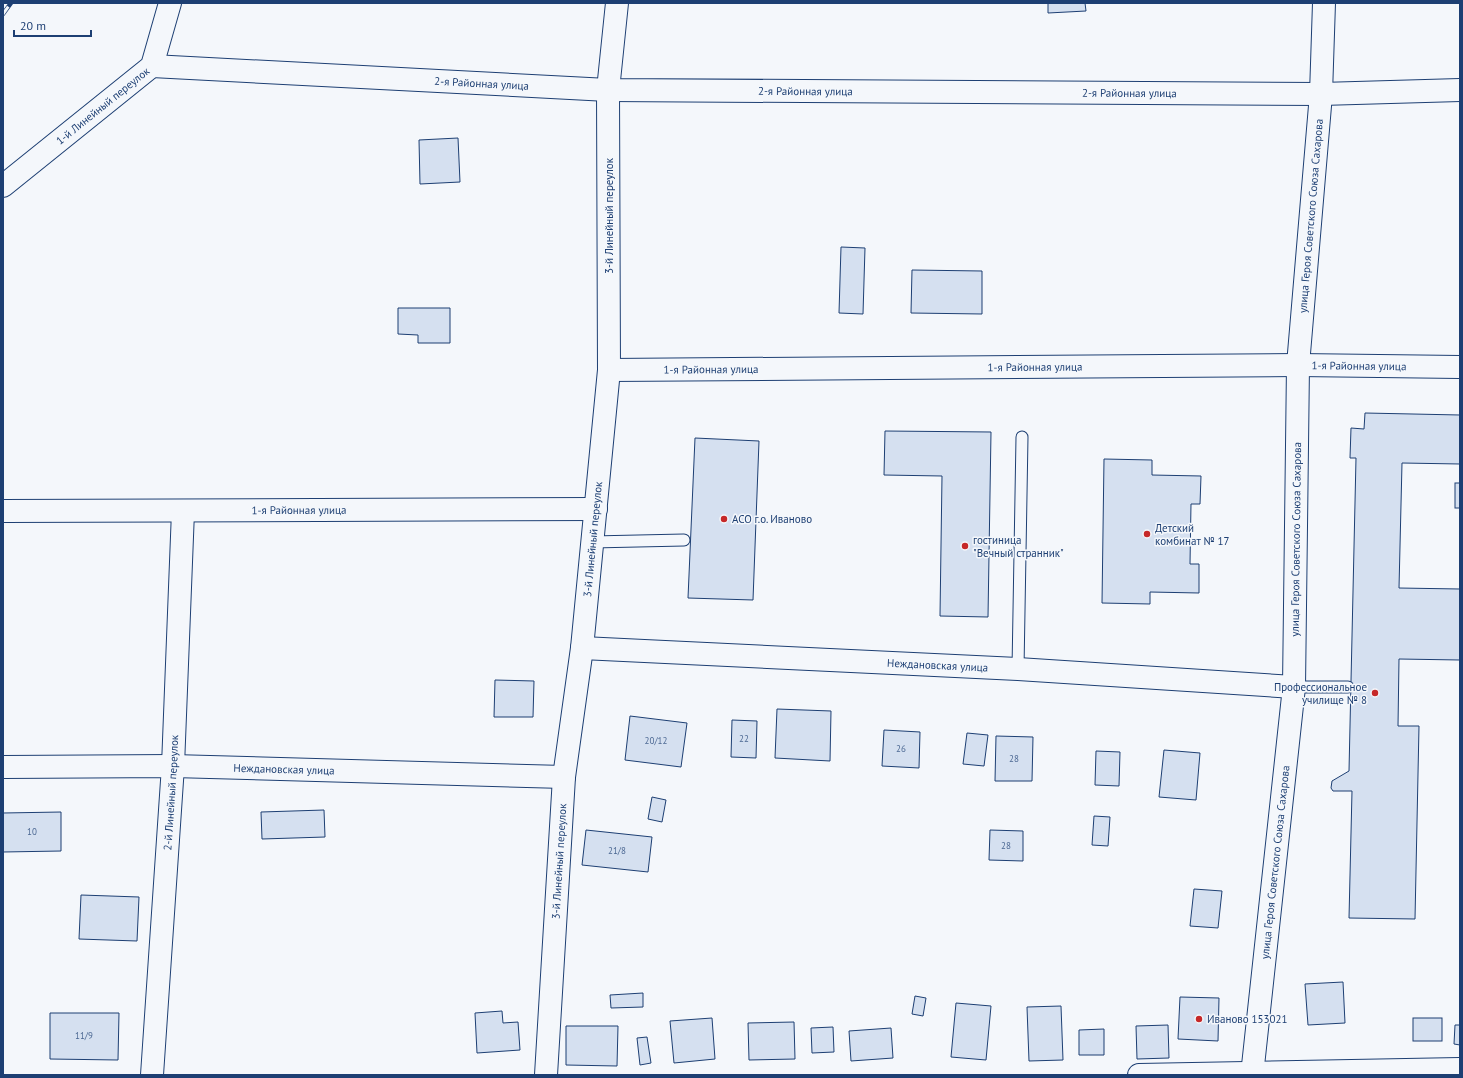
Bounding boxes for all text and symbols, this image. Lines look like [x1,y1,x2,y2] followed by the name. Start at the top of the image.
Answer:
[14,12,91,38] scale bar
[20,18,46,33] text: 20 m
[53,63,153,148] street label: 1-й Линейный переулок
[434,74,529,93] street label: 2-я Районная улица
[758,84,853,98] street label: 2-я Районная улица
[1082,86,1177,100] street label: 2-я Районная улица
[1295,118,1326,313] street label: улица Героя Советского Союза Сахарова
[602,157,616,274] street label: 3-й Линейный переулок
[1311,358,1407,373] street label: 1-я Районная улица
[987,360,1082,374] street label: 1-я Районная улица
[663,362,759,377] street label: 1-я Районная улица
[1288,442,1304,637] street label: улица Героя Советского Союза Сахарова
[580,480,605,598] street label: 3-й Линейный переулок
[252,503,346,517] street label: 1-я Районная улица
[732,512,812,526] place label: АСО г.о. Иваново
[719,514,729,524] marker: АСО г.о. Иваново
[1155,521,1230,548] place label: Детский комбинат № 17
[1142,529,1152,539] marker: Детский комбинат № 17
[973,533,1064,560] place label: гостиница "Вечный странник"
[960,541,970,551] marker: гостиница "Вечный странник"
[887,656,988,675] street label: Неждановская улица
[1274,680,1367,707] place label: Профессиональное училище № 8
[1370,688,1380,698] marker: Профессиональное училище № 8
[739,733,749,744] house number: 22
[160,734,181,851] street label: 2-й Линейный переулок
[645,735,667,746] house number: 20/12
[896,743,906,754] house number: 26
[1009,753,1019,764] house number: 28
[233,761,335,778] street label: Неждановская улица
[1258,765,1292,960] street label: улица Героя Советского Союза Сахарова
[548,802,569,920] street label: 3-й Линейный переулок
[27,826,37,837] house number: 10
[1001,840,1011,851] house number: 28
[608,845,626,856] house number: 21/8
[1207,1012,1288,1026] place label: Иваново 153021
[1194,1014,1204,1024] marker: Иваново 153021
[75,1030,93,1041] house number: 11/9

